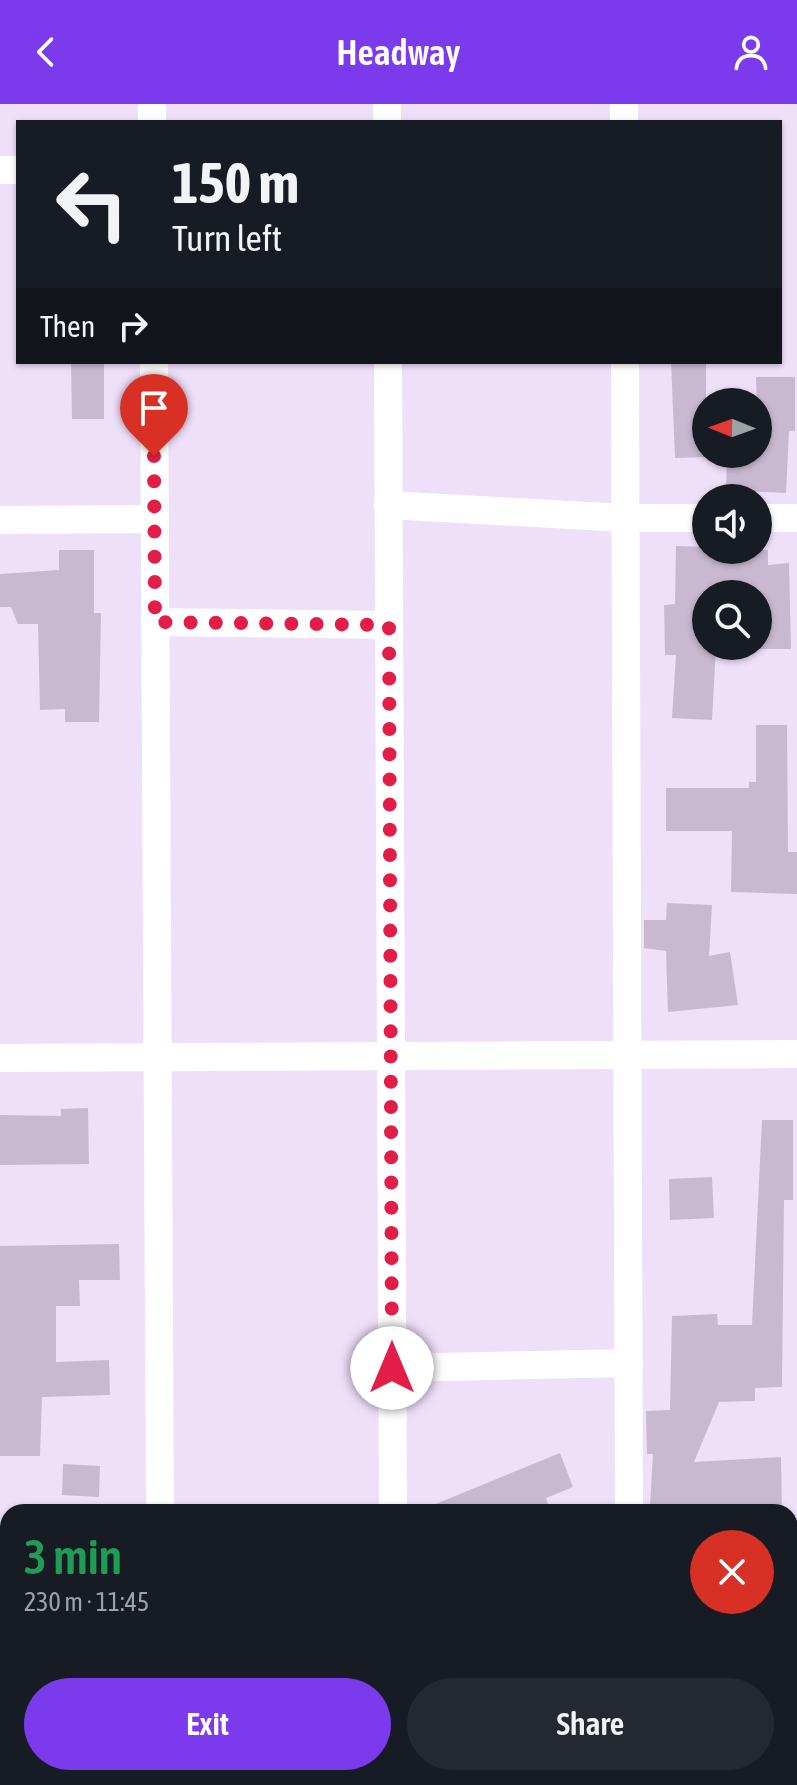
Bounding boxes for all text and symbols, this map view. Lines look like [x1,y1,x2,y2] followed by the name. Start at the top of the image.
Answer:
[24,30,68,74] icon: back
[729,30,773,74] icon: person
[337,31,460,73] text: Headway
[172,151,299,215] text: 150 m
[40,152,144,256] icon: left
[172,217,282,259] text: Turn left
[111,304,155,348] icon: right
[40,309,95,343] text: Then
[120,374,188,456] pin
[132,386,176,430] icon: arrive
[692,388,772,468] north arrow
[692,388,772,660] map controls
[692,484,772,564] button: sound
[692,580,772,660] button: search
[350,1326,434,1410] position arrow
[24,1529,122,1584] text: 3 min
[690,1530,774,1614] button: close
[24,1587,149,1617] text: 230 m · 11:45
[24,1678,391,1770] button: Exit
[407,1678,774,1770] button: Share

